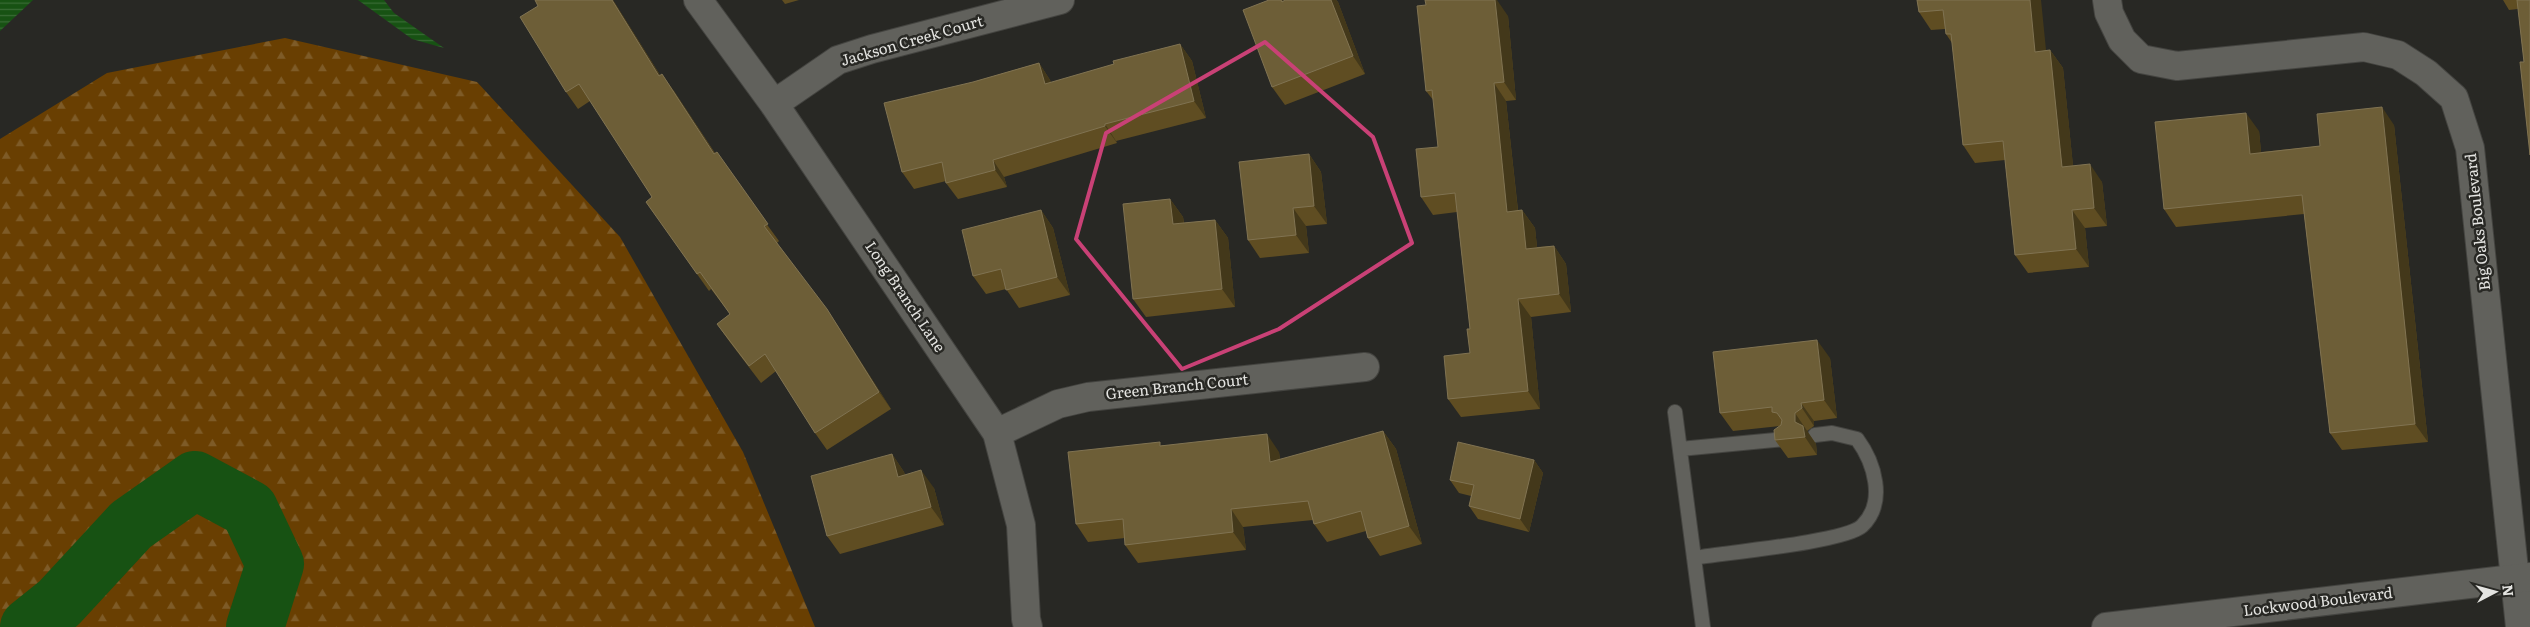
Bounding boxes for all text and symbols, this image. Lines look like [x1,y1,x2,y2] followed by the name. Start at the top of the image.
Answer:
[838,8,986,71] street label: Jackson Creek Court
[2458,152,2495,292] street label: Big Oaks Boulevard
[860,236,952,357] street label: Long Branch Lane
[1104,367,1249,404] street label: Green Branch Court
[2470,567,2520,617] north arrow
[2242,580,2394,621] street label: Lockwood Boulevard
[2498,584,2520,598] text: N

